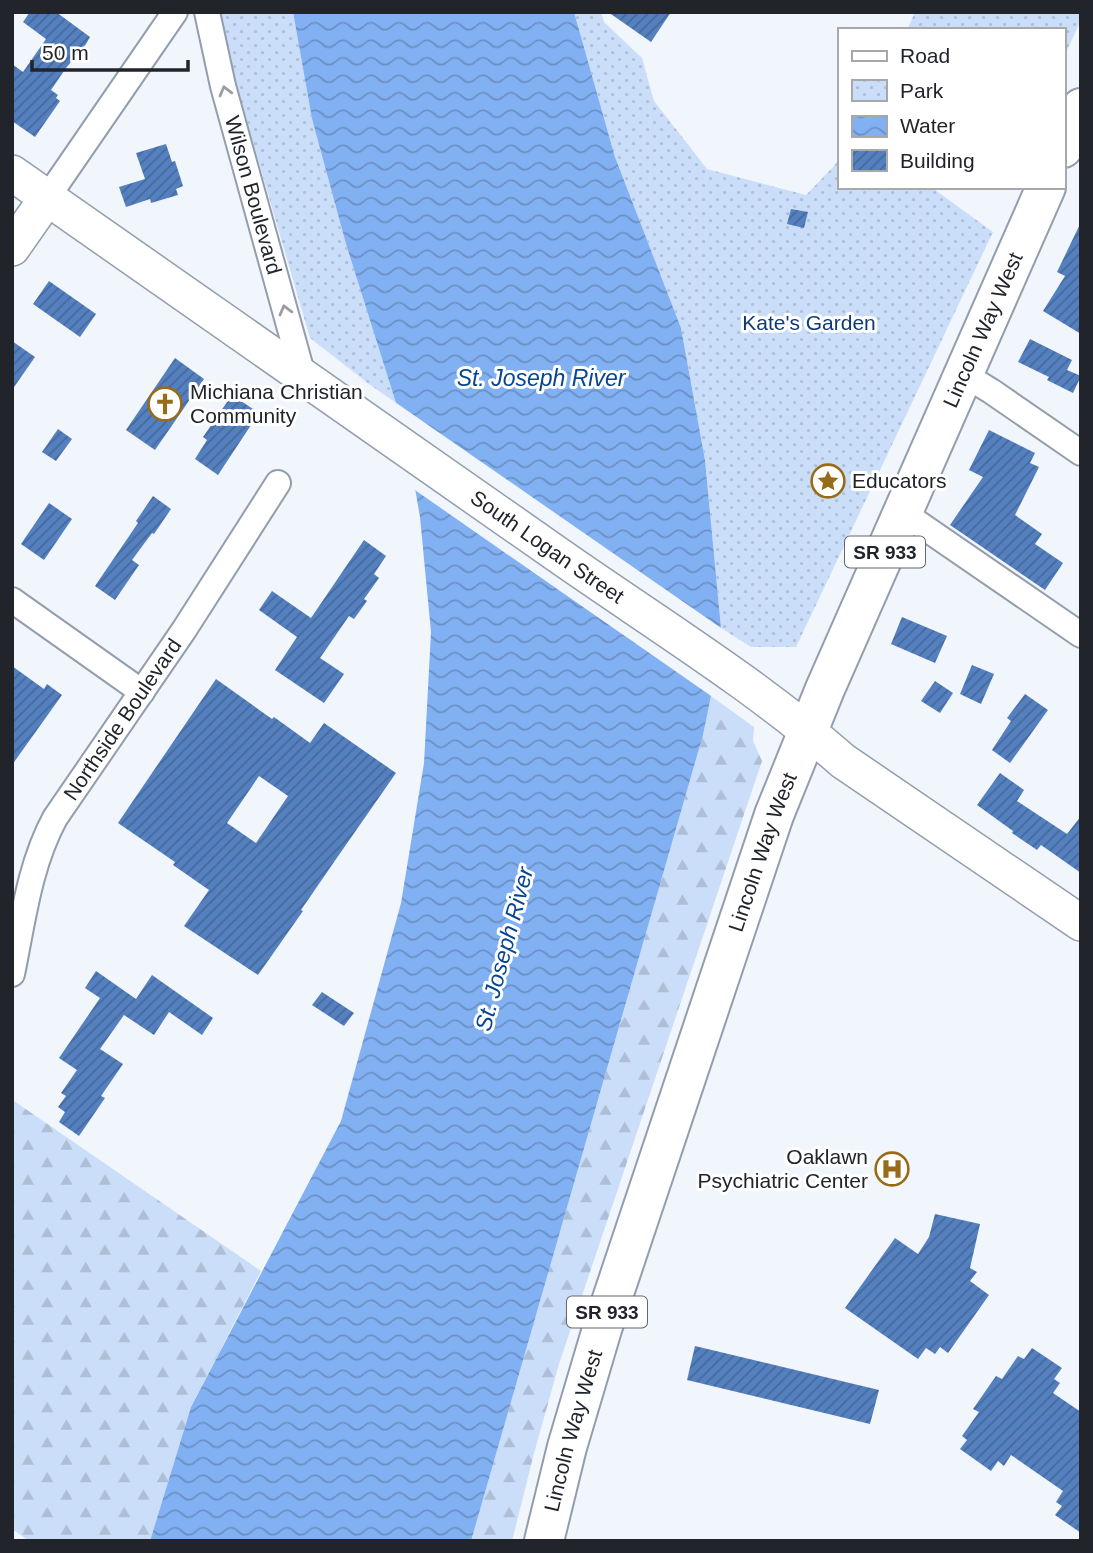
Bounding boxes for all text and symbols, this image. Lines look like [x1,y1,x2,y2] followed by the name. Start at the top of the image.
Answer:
[32,28,187,72] scale bar
[838,28,1065,189] legend
[42,41,89,64] text: 50 m
[900,44,950,67] text: Road
[900,79,944,102] text: Park
[219,85,233,97] one-way arrow
[221,113,286,277] street label: Wilson Boulevard
[900,114,955,137] text: Water
[900,149,975,172] text: Building
[938,249,1027,411] street label: Lincoln Way West
[278,305,293,317] one-way arrow
[742,311,876,334] park label: Kate's Garden
[457,365,627,391] water label: St. Joseph River
[190,380,363,427] place label: Michiana Christian Community
[146,385,184,423] church icon: Michiana Christian Community
[809,462,847,500] place icon: Educators
[852,469,947,492] place label: Educators
[467,485,629,608] street label: South Logan Street
[845,537,925,568] road number: SR 933
[59,634,186,804] street label: Northside Boulevard
[724,769,801,935] street label: Lincoln Way West
[470,863,539,1034] water label: St. Joseph River
[698,1145,868,1192] place label: Oaklawn Psychiatric Center
[873,1150,911,1188] hospital icon: Oaklawn Psychiatric Center
[567,1296,647,1328] road number: SR 933
[540,1347,606,1514] street label: Lincoln Way West

